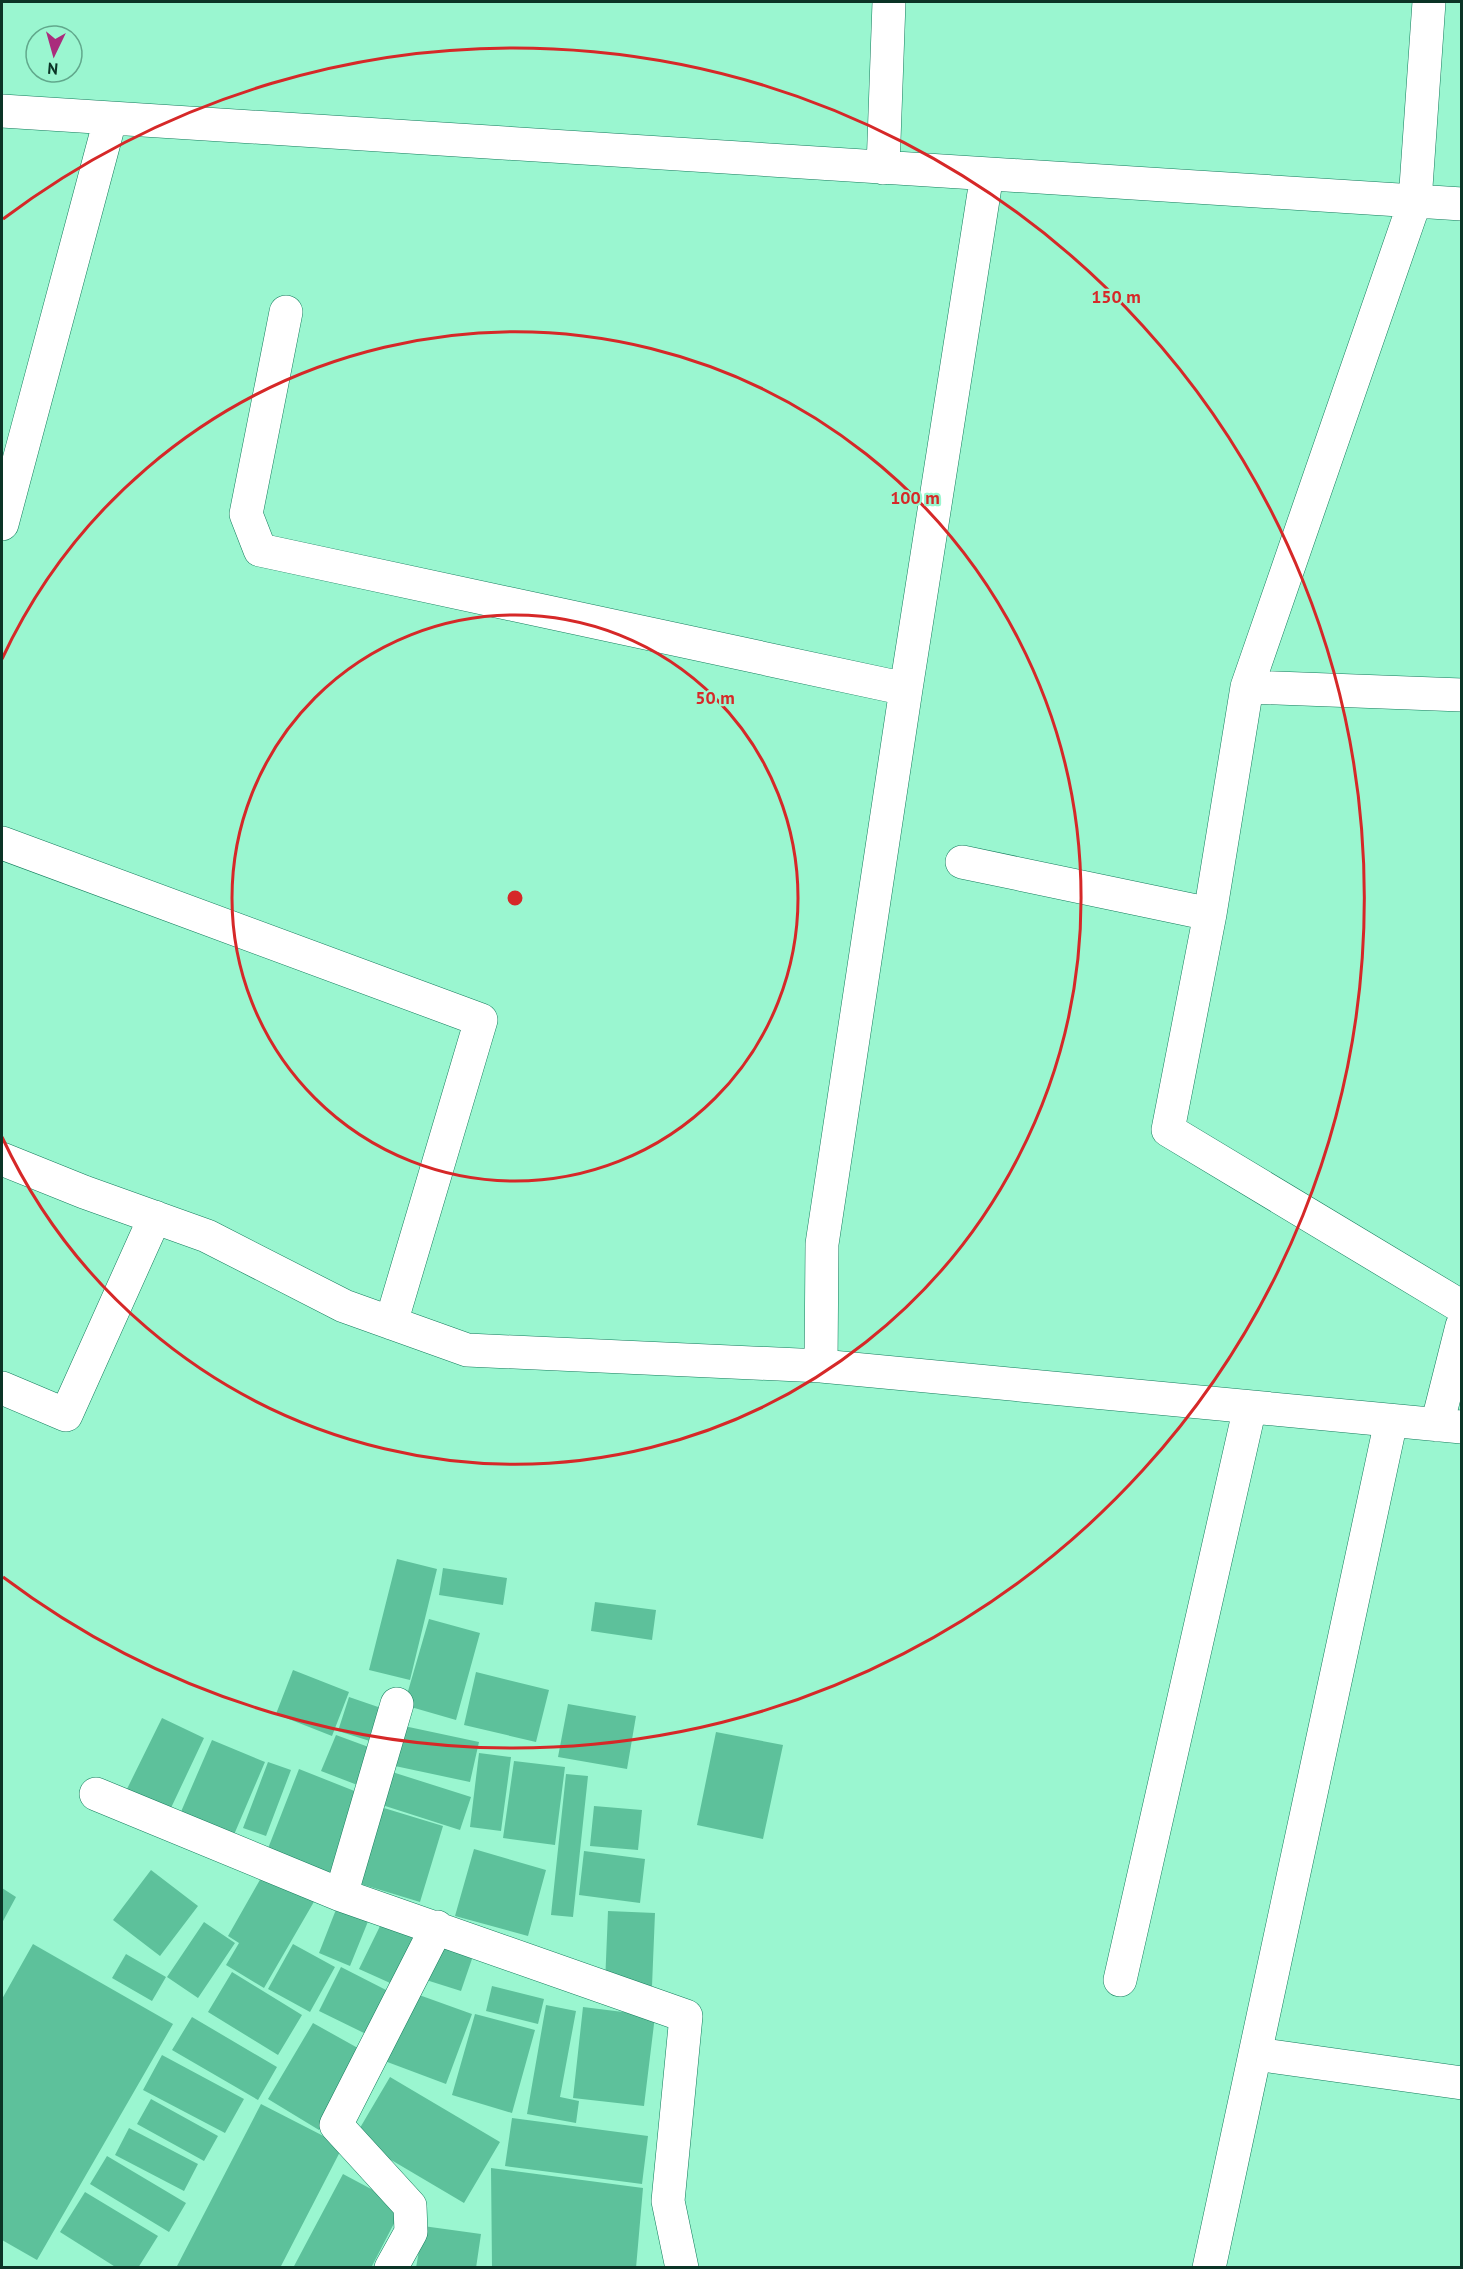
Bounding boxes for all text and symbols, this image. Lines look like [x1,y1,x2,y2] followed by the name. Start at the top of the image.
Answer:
[24,24,84,84] north arrow
[47,59,59,79] text: N
[1091,285,1141,308] text: 150 m
[890,486,940,509] text: 100 m
[695,686,735,709] text: 50 m
[505,888,525,908] centre of rings

